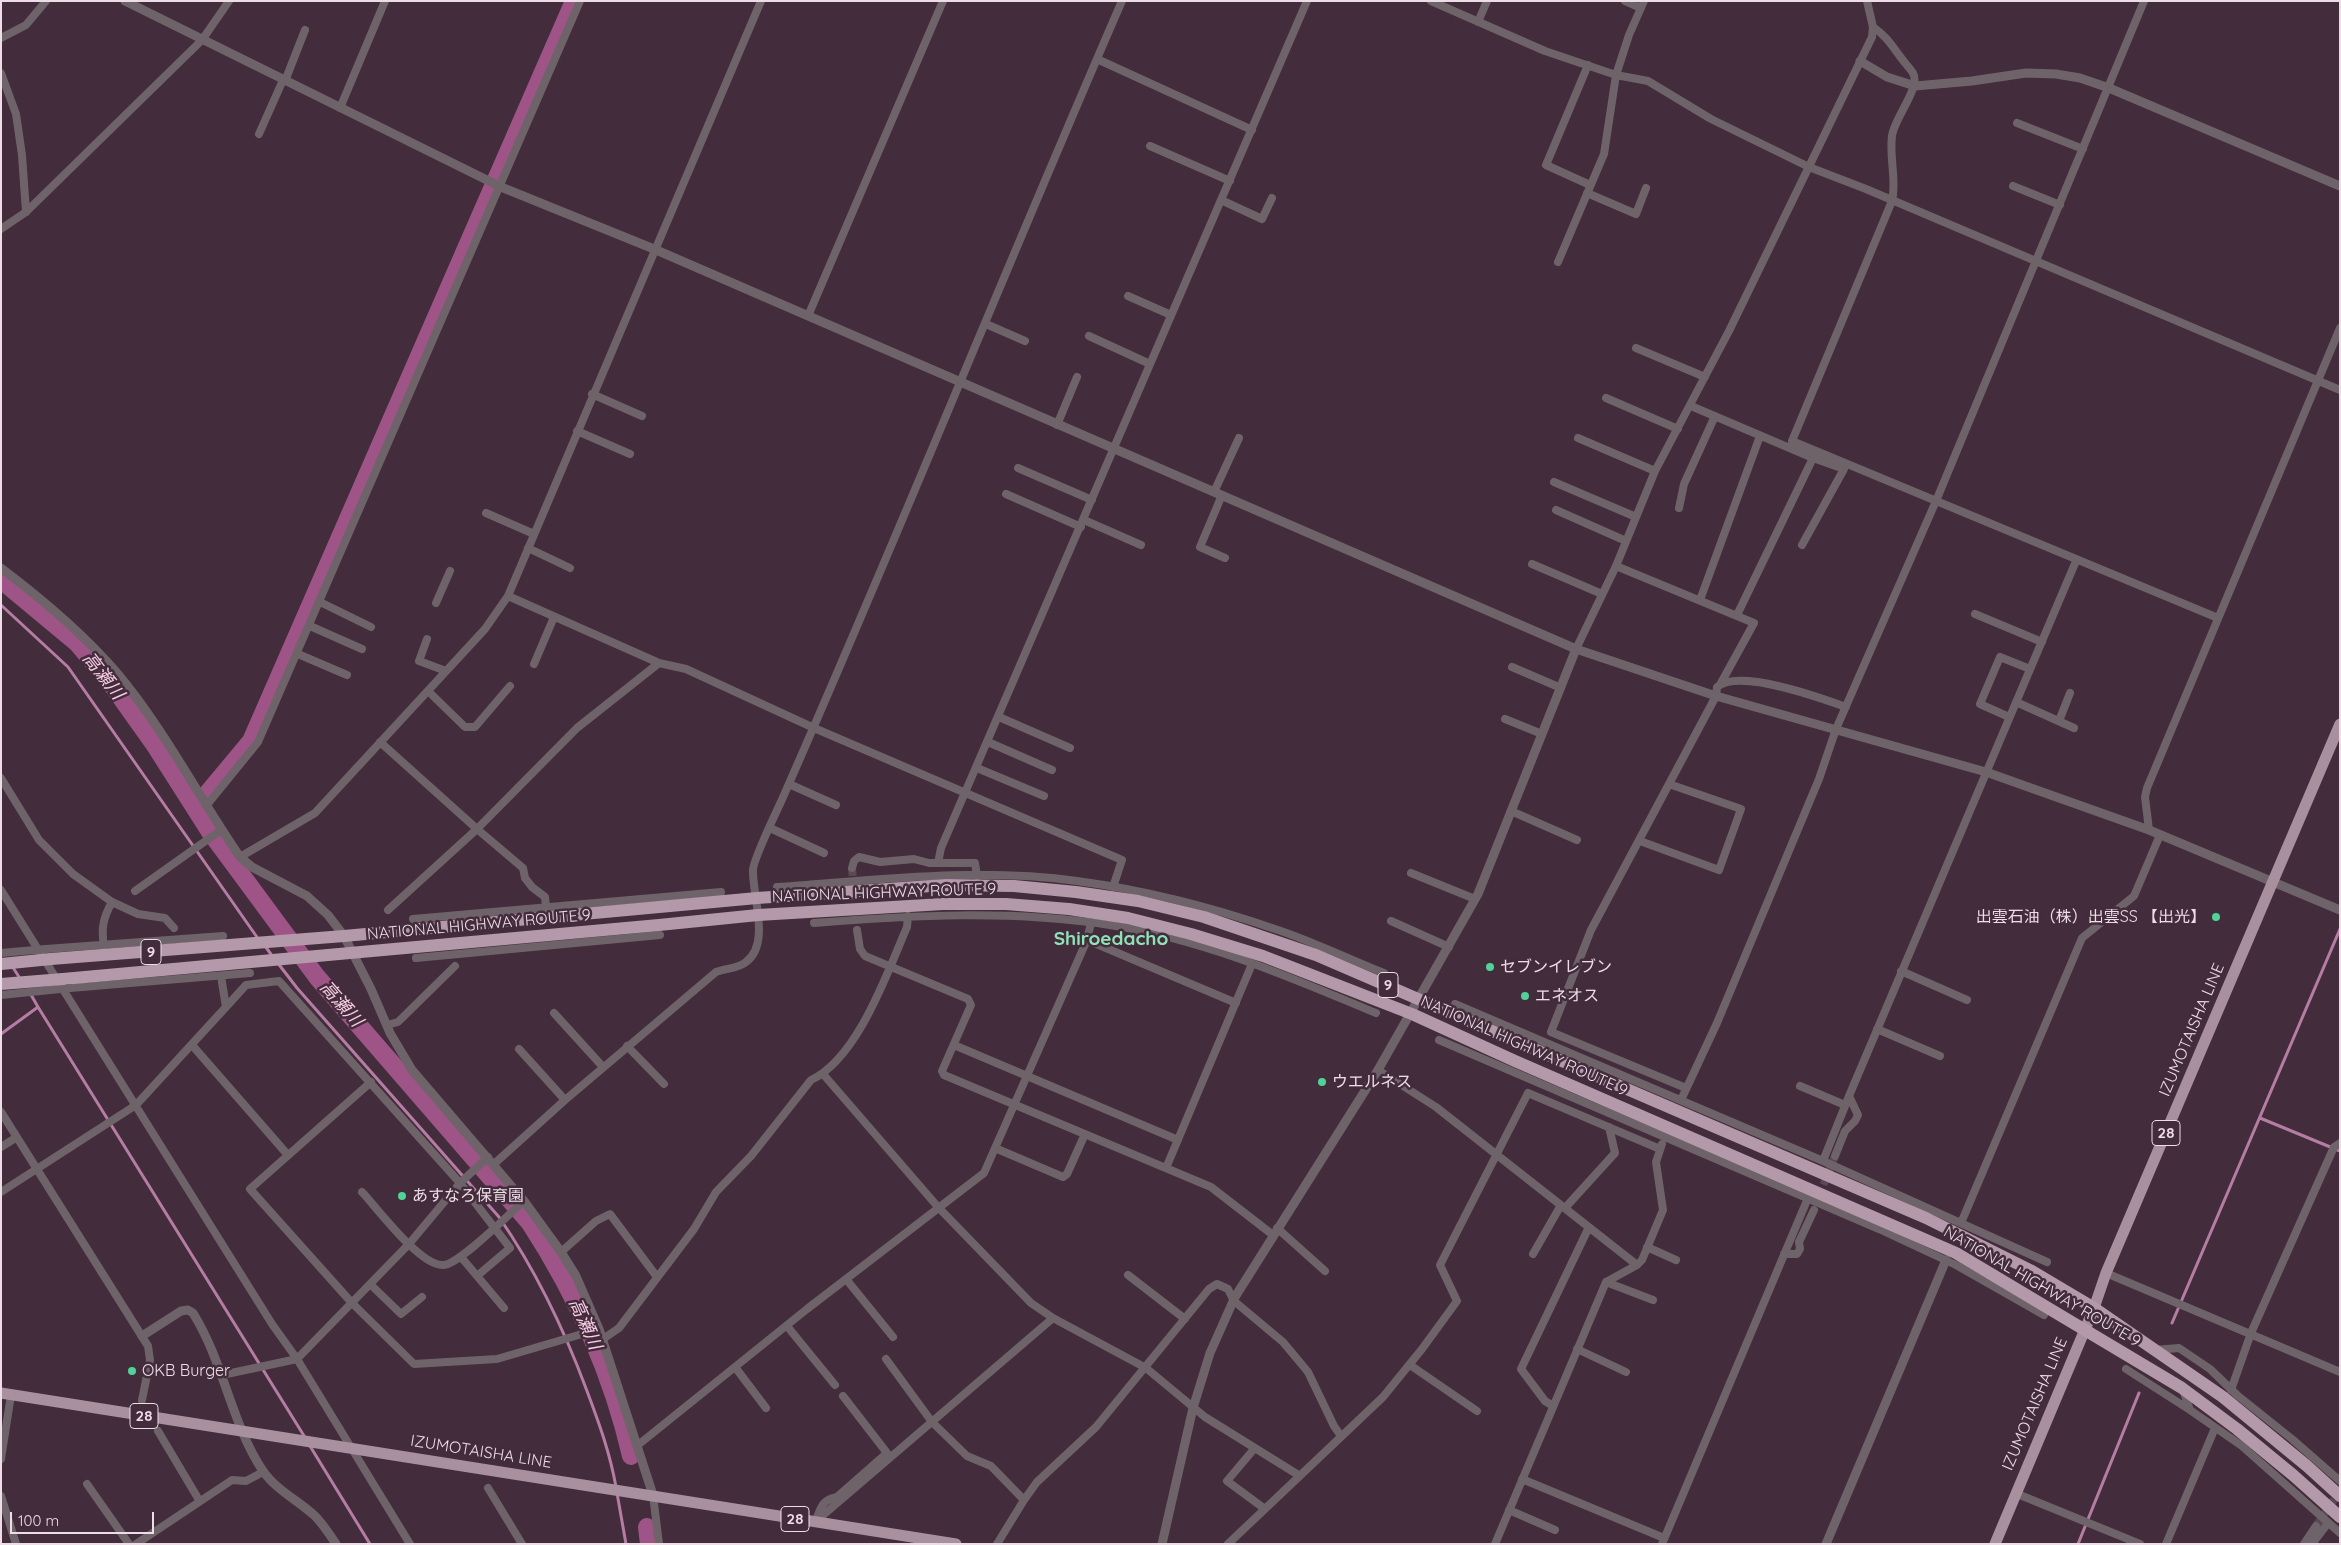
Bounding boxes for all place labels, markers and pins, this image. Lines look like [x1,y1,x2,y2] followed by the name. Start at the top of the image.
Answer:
[1976,907,2206,927] place label: 出雲石油（株）出雲SS 【出光】
[2210,911,2222,923] marker: 出雲石油（株）出雲SS 【出光】
[1500,957,1612,977] place label: セブンイレブン
[1484,961,1496,973] marker: セブンイレブン
[1535,986,1599,1006] place label: エネオス
[1519,990,1531,1002] marker: エネオス
[1332,1072,1412,1092] place label: ウエルネス
[1316,1076,1328,1088] marker: ウエルネス
[412,1186,524,1206] place label: あすなろ保育園
[396,1190,408,1202] marker: あすなろ保育園
[142,1361,230,1381] place label: OKB Burger
[126,1365,138,1377] marker: OKB Burger

